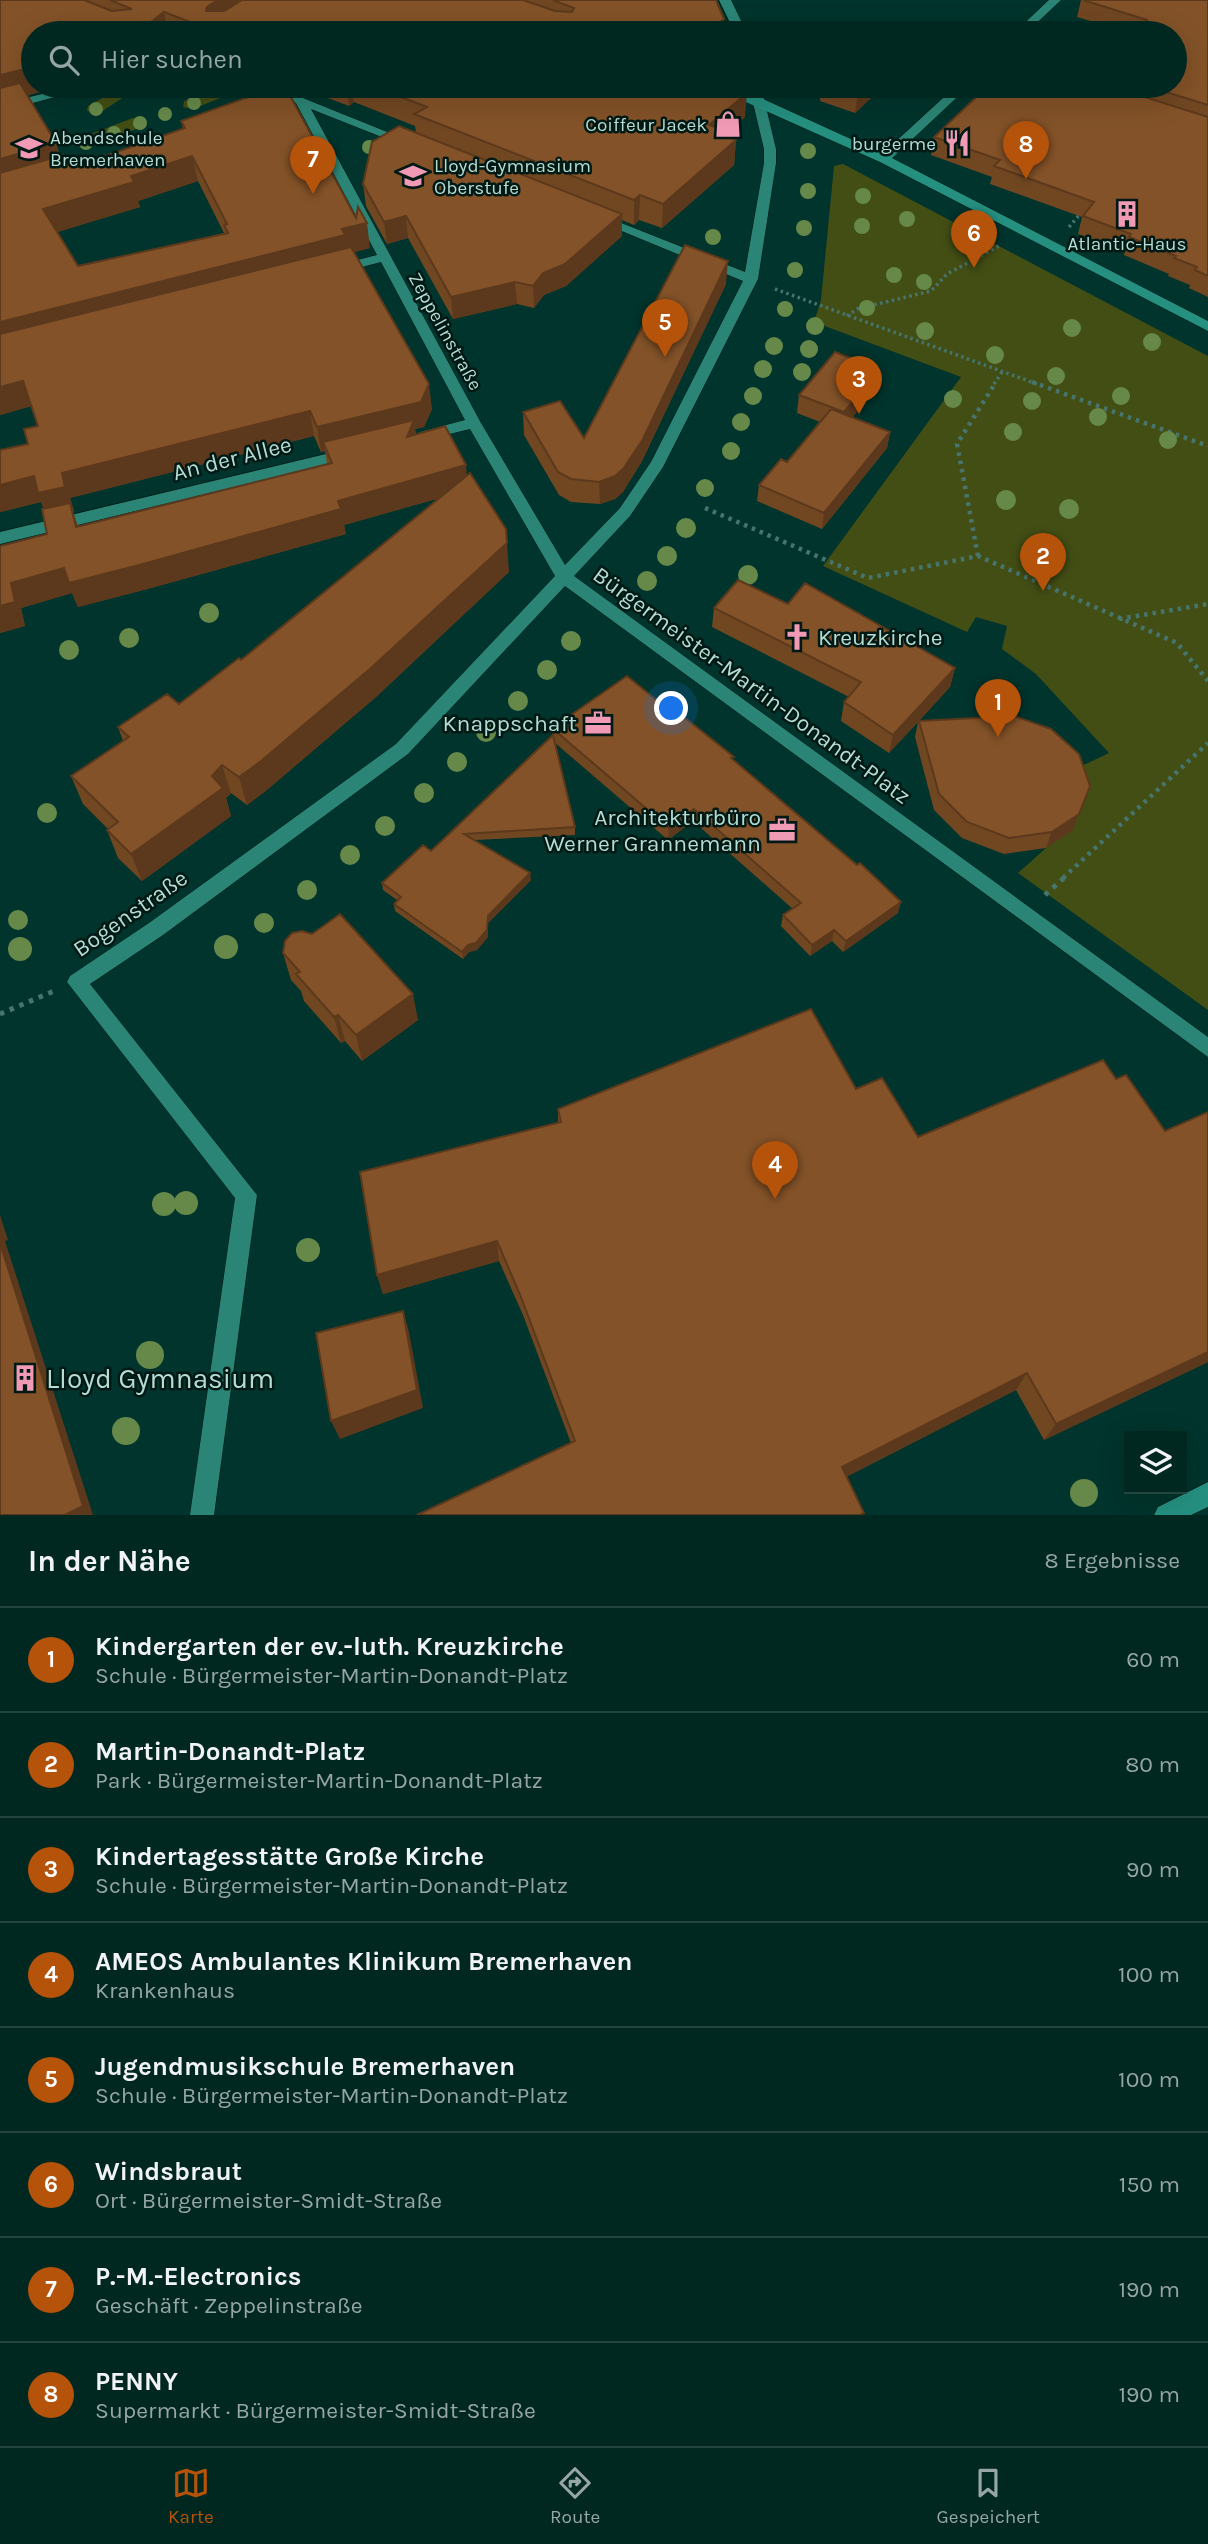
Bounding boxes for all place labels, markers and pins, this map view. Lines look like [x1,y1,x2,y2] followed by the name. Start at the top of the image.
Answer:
[713,109,743,139] shop icon: Coiffeur Jacek
[585,114,707,136] place label: Coiffeur Jacek
[1003,121,1049,179] pin: 8
[50,127,166,171] place label: Abendschule Bremerhaven
[942,128,972,158] restaurant icon: burgerme
[14,133,44,163] school or university icon: Abendschule Bremerhaven
[852,133,936,155] place label: burgerme
[290,136,336,194] pin: 7
[434,155,591,199] place label: Lloyd-Gymnasium Oberstufe
[398,161,428,191] school or university icon: Lloyd-Gymnasium Oberstufe
[1112,199,1142,229] building icon: Atlantic-Haus
[951,210,997,268] pin: 6
[1067,233,1187,255] place label: Atlantic-Haus
[642,299,688,357] pin: 5
[836,356,882,414] pin: 3
[1020,533,1066,591] pin: 2
[782,622,812,652] church icon: Kreuzkirche
[818,624,943,651] place label: Kreuzkirche
[975,679,1021,737] pin: 1
[583,708,613,738] office icon: Knappschaft
[443,710,577,737] place label: Knappschaft
[544,804,761,857] place label: Architekturbüro Werner Grannemann
[767,815,797,845] office icon: Architekturbüro Werner Grannemann
[752,1141,798,1199] pin: 4
[46,1362,274,1395] place label: Lloyd Gymnasium
[10,1363,40,1393] building icon: Lloyd Gymnasium

